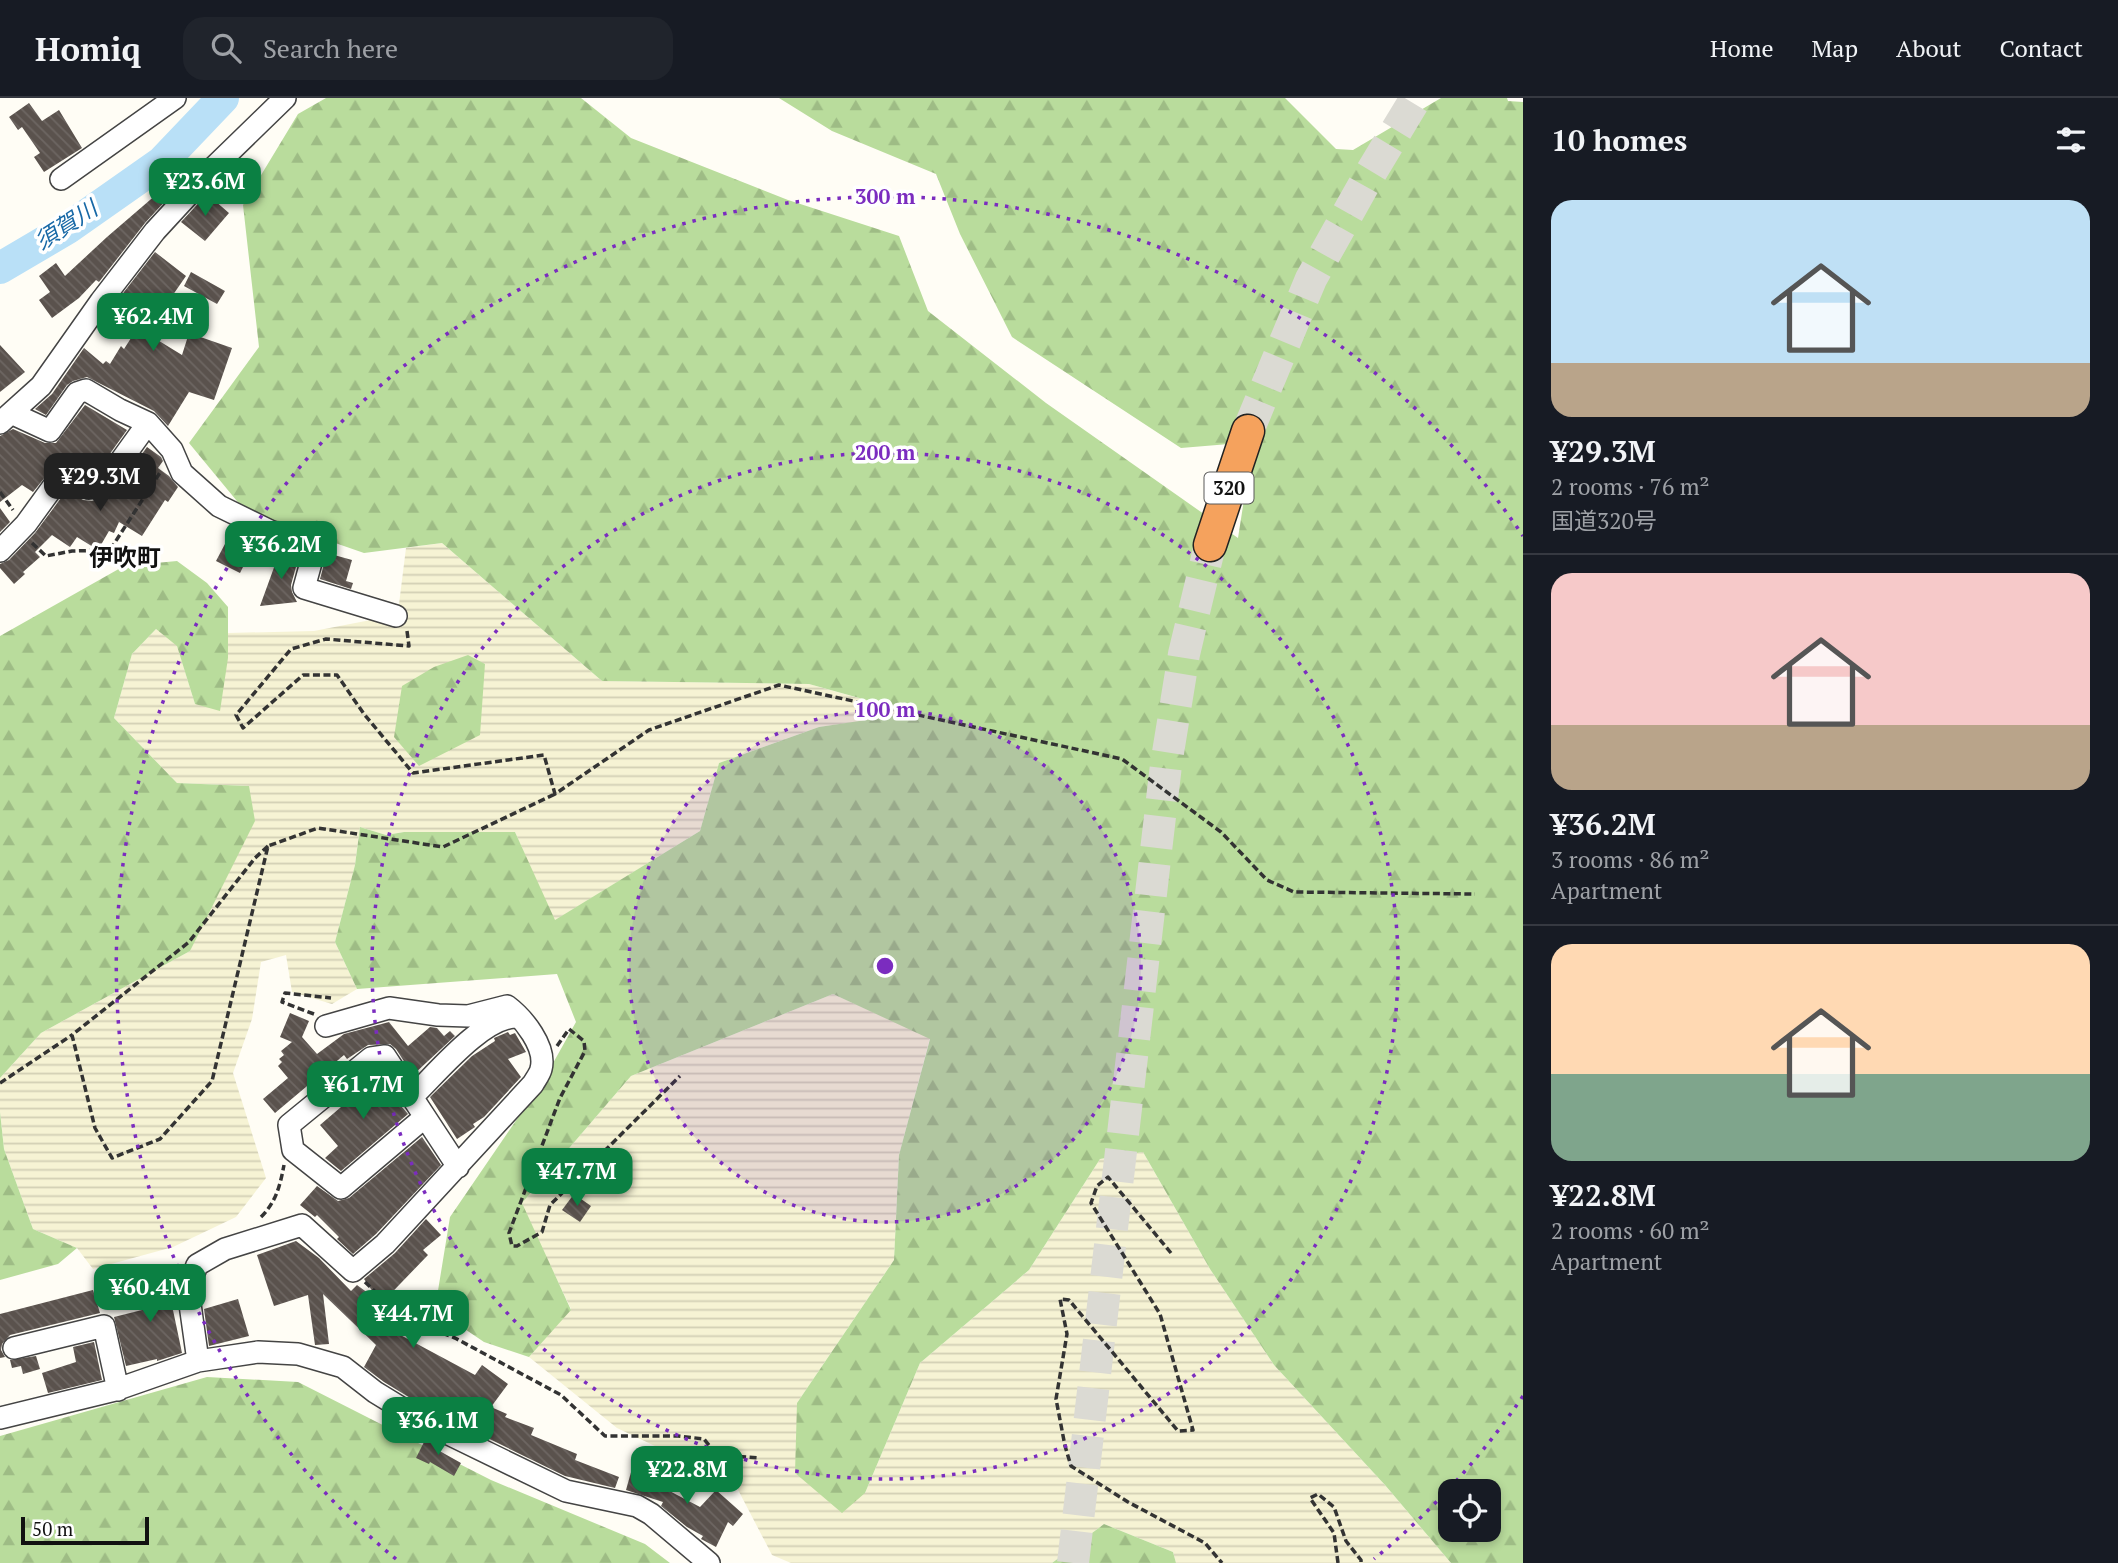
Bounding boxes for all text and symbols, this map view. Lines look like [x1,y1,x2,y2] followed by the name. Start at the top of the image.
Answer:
[183,17,673,80] search box
[35,27,141,70] text: Homiq
[207,29,245,67] icon: search
[263,31,398,65] text: Search here
[1710,32,1774,64] text: Home
[1812,32,1858,64] text: Map
[1896,32,1962,64] text: About
[2000,32,2083,64] text: Contact
[1551,120,1687,160] text: 10 homes
[2052,121,2090,159] icon: filters
[148,158,262,218] pin: ¥23.6M
[165,165,245,196] text: ¥23.6M
[855,182,916,210] text: 300 m
[28,191,106,256] water label: 須賀川
[1758,245,1884,371] icon: home
[96,294,210,353] pin: ¥62.4M
[113,300,193,331] text: ¥62.4M
[1551,431,1656,471] text: ¥29.3M
[855,438,916,466] text: 200 m
[43,454,157,513] pin: ¥29.3M
[60,460,140,491] text: ¥29.3M
[1551,471,1710,502] text: 2 rooms · 76 m²
[1204,472,1254,504] road number: 320
[1551,505,1657,536] text: 国道320号
[224,522,338,581] pin: ¥36.2M
[241,528,321,559] text: ¥36.2M
[89,541,161,573] district label: 伊吹町
[1758,619,1884,745] icon: home
[855,695,916,723] text: 100 m
[1551,804,1656,844] text: ¥36.2M
[1551,844,1710,875] text: 3 rooms · 86 m²
[1551,875,1662,906] text: Apartment
[873,954,897,978] centre of rings
[1758,990,1884,1116] icon: home
[306,1062,420,1121] pin: ¥61.7M
[323,1068,403,1099] text: ¥61.7M
[520,1148,634,1208] pin: ¥47.7M
[538,1155,616,1186] text: ¥47.7M
[1551,1175,1656,1215] text: ¥22.8M
[1551,1215,1710,1246] text: 2 rooms · 60 m²
[1551,1246,1662,1277] text: Apartment
[93,1264,207,1324] pin: ¥60.4M
[110,1271,190,1302] text: ¥60.4M
[356,1290,470,1350] pin: ¥44.7M
[373,1297,453,1328] text: ¥44.7M
[381,1398,495,1457] pin: ¥36.1M
[398,1404,478,1435] text: ¥36.1M
[630,1446,744,1506] pin: ¥22.8M
[647,1453,727,1484] text: ¥22.8M
[1438,1479,1501,1542] map controls
[1438,1479,1501,1542] button: locate
[21,1514,149,1546] scale bar
[32,1516,73,1541] text: 50 m

